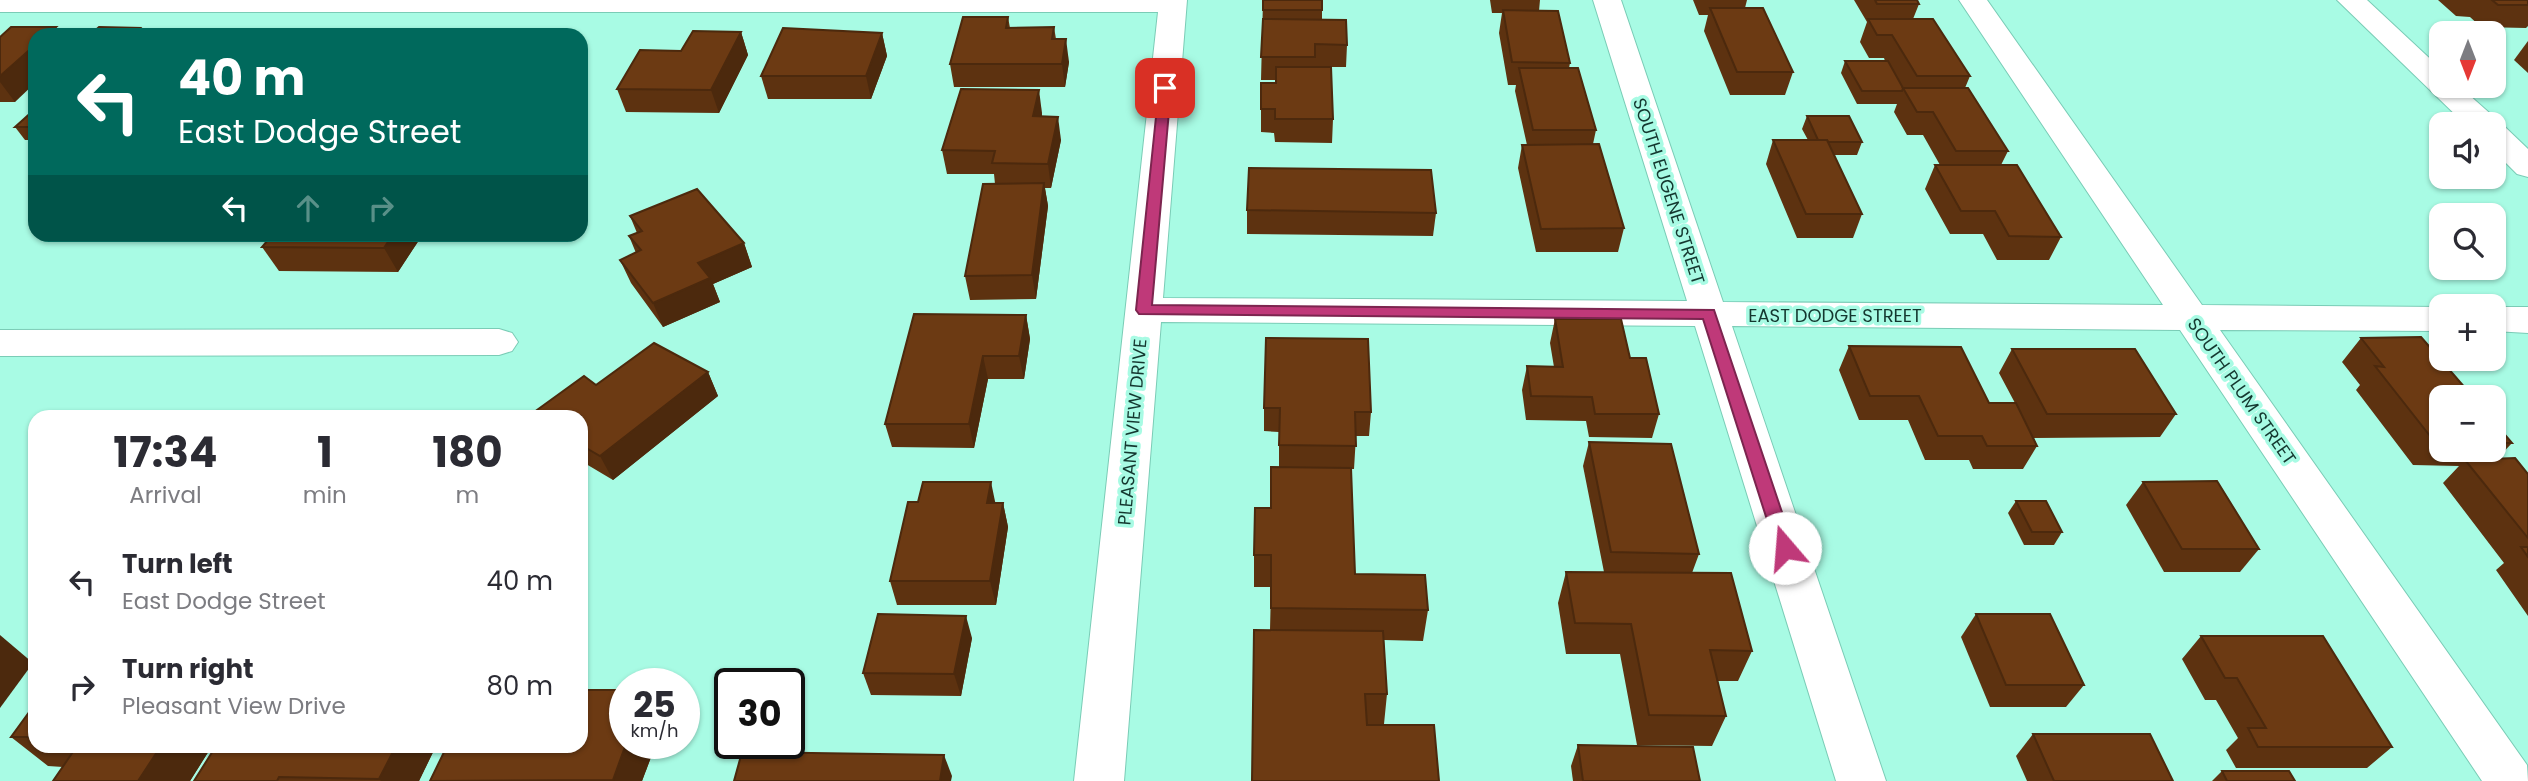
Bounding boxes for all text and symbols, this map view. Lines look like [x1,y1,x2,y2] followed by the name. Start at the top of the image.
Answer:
[2429,21,2506,98] north arrow
[2429,21,2506,462] map controls
[178,44,305,112] text: 40 m
[63,56,154,147] icon: left
[1135,58,1195,118] pin
[1146,69,1184,107] icon: arrive
[1627,95,1711,288] street label: SOUTH EUGENE STREET
[178,109,461,154] text: East Dodge Street
[2429,112,2506,189] button: sound
[216,189,254,227] icon: left
[289,189,327,227] icon: ahead
[362,189,400,227] icon: right
[2429,203,2506,280] button: search
[2429,294,2506,371] button: +
[1748,303,1922,328] street label: EAST DODGE STREET
[2182,313,2302,470] street label: SOUTH PLUM STREET
[1111,338,1153,526] street label: PLEASANT VIEW DRIVE
[2429,385,2506,462] button: −
[113,423,217,482] text: 17:34
[317,423,333,482] text: 1
[432,423,503,482] text: 180
[129,479,202,511] text: Arrival
[303,479,347,511] text: min
[456,479,479,511] text: m
[1748,511,1822,585] position arrow
[122,546,233,582] text: Turn left
[63,563,101,601] icon: left
[487,563,553,599] text: 40 m
[122,585,326,617] text: East Dodge Street
[122,651,254,687] text: Turn right
[63,668,101,706] icon: right
[487,668,553,704] text: 80 m
[714,668,805,759] speed limit sign: 30
[633,680,676,729] text: 25
[122,690,346,722] text: Pleasant View Drive
[631,718,678,743] text: km/h

